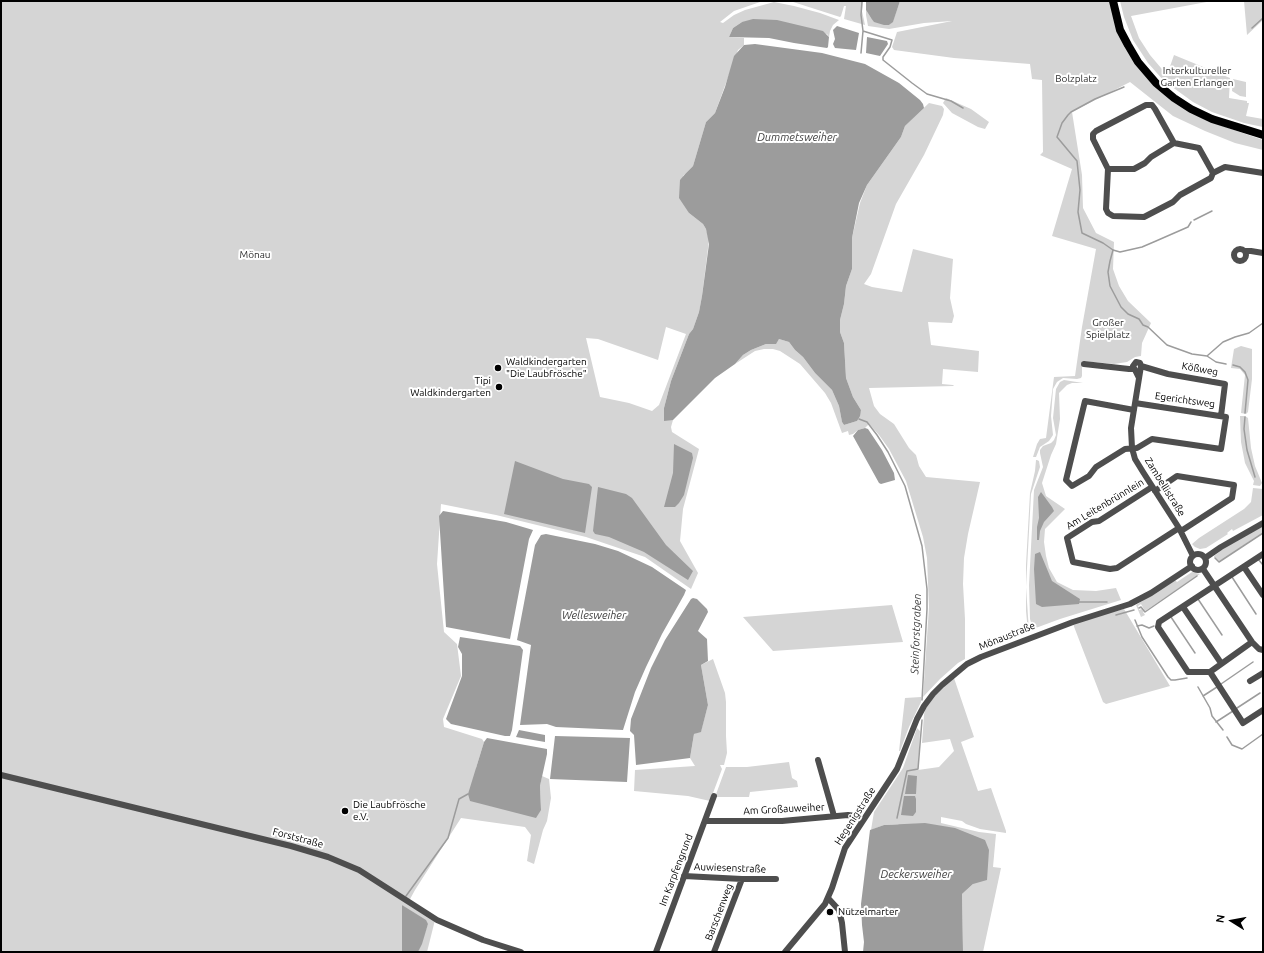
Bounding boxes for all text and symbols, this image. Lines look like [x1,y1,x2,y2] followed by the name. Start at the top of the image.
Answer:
[1161,65,1233,88] park label: Interkultureller Garten Erlangen
[1055,73,1097,85] park label: Bolzplatz
[757,130,837,144] water label: Dummetsweiher
[239,249,271,261] park label: Mönau
[1086,317,1130,340] park label: Großer Spielplatz
[506,356,587,380] place label: Waldkindergarten "Die Laubfrösche"
[1181,360,1219,378] street label: Kößweg
[493,363,503,373] marker: Waldkindergarten "Die Laubfrösche"
[410,375,491,398] place label: Tipi Waldkindergarten
[494,382,504,392] marker: Tipi Waldkindergarten
[1154,390,1216,410] street label: Egerichtsweg
[1142,455,1188,519] street label: Zambellistraße
[1064,476,1146,532] street label: Am Leitenbrünnlein
[908,593,924,675] water label: Steinforstgraben
[562,608,626,622] water label: Wellesweiher
[977,619,1037,653] street label: Mönaustraße
[832,785,878,847] street label: Hegenigstraße
[353,799,426,822] place label: Die Laubfrösche e.V.
[743,801,825,817] street label: Am Großauweiher
[340,806,350,816] marker: Die Laubfrösche e.V.
[271,825,325,851] street label: Forststraße
[657,832,695,908] street label: Im Karpfengrund
[694,861,766,875] street label: Auwiesenstraße
[881,867,951,881] water label: Deckersweiher
[703,882,735,942] street label: Barschenweg
[1212,901,1252,941] north arrow
[838,906,898,918] place label: Nützelmarter
[825,907,835,917] marker: Nützelmarter
[1214,914,1227,924] text: N

